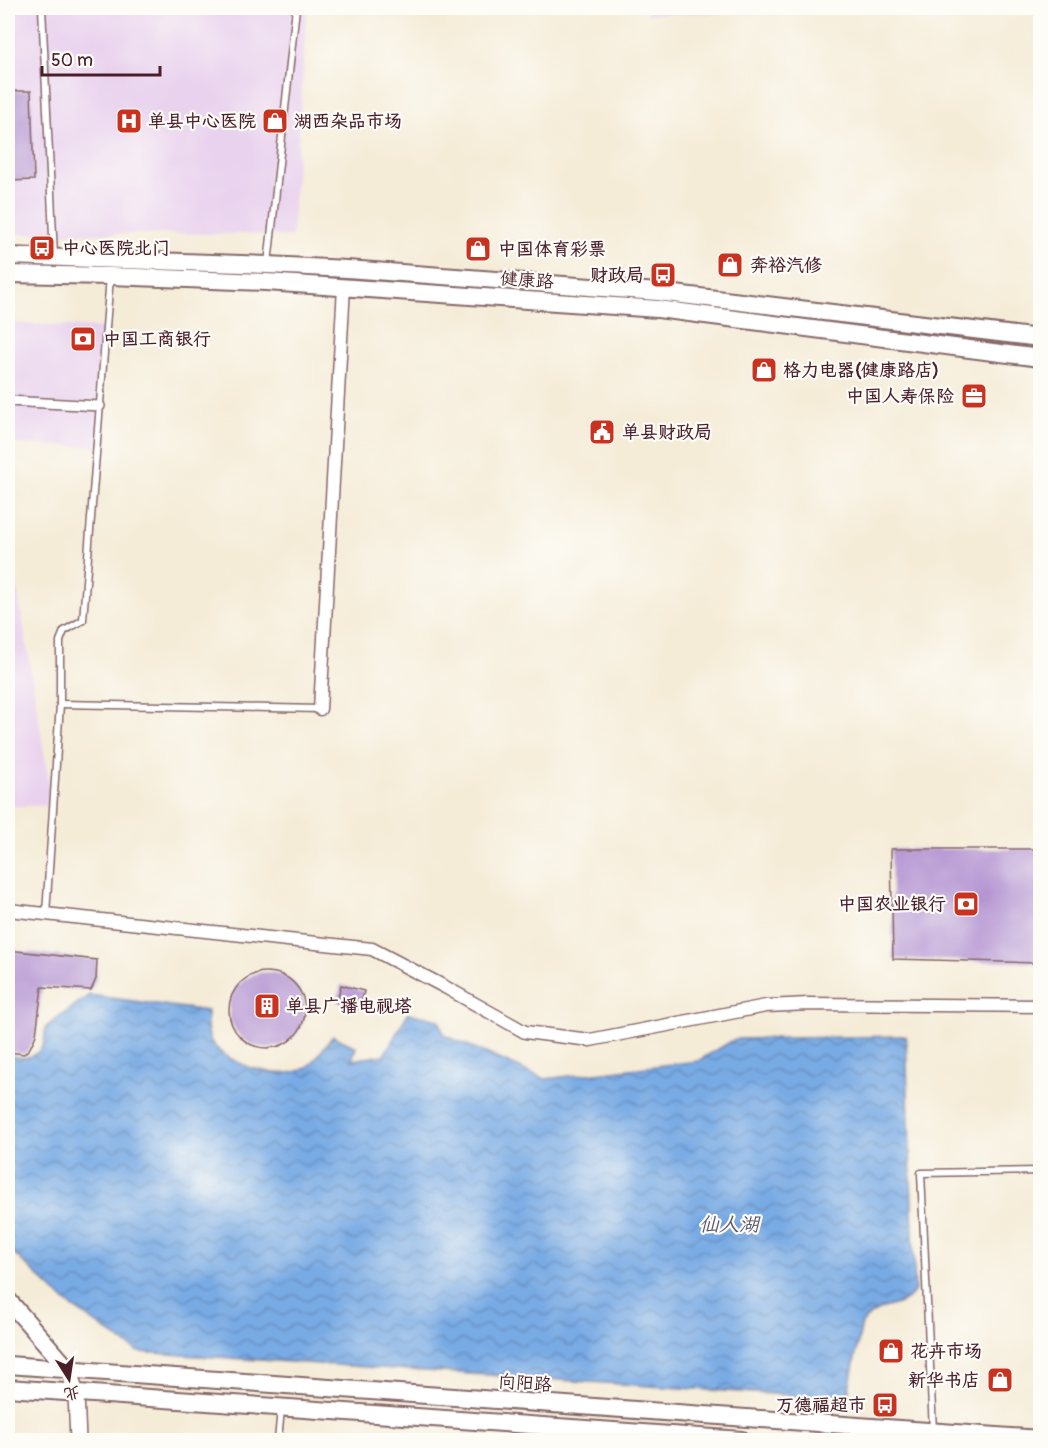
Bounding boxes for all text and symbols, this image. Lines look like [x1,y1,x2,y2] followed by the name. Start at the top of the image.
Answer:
[42,39,160,77] scale bar
[51,49,93,72] text: 50 m
[114,106,144,136] hospital icon: 单县中心医院
[260,106,290,136] shop icon: 湖西杂品市场
[148,110,256,133] place label: 单县中心医院
[294,110,402,133] place label: 湖西杂品市场
[27,233,57,263] bus stop icon: 中心医院北门
[463,234,493,264] shop icon: 中国体育彩票
[62,237,170,260] place label: 中心医院北门
[498,238,606,261] place label: 中国体育彩票
[715,250,745,280] shop icon: 奔裕汽修
[750,254,822,277] place label: 奔裕汽修
[648,260,678,290] bus stop icon: 财政局
[590,264,644,287] place label: 财政局
[499,267,555,294] street label: 健康路
[68,324,98,354] bank icon: 中国工商银行
[103,328,211,351] place label: 中国工商银行
[749,355,779,385] shop icon: 格力电器(健康路店)
[783,359,939,382] place label: 格力电器(健康路店)
[959,381,989,411] office icon: 中国人寿保险
[846,385,954,408] place label: 中国人寿保险
[587,417,617,447] public building icon: 单县财政局
[622,421,712,444] place label: 单县财政局
[951,889,981,919] bank icon: 中国农业银行
[838,893,946,916] place label: 中国农业银行
[252,991,282,1021] building icon: 单县广播电视塔
[286,995,412,1018] place label: 单县广播电视塔
[699,1212,761,1237] water label: 仙人湖
[876,1336,906,1366] shop icon: 花卉市场
[910,1340,982,1363] place label: 花卉市场
[39,1349,99,1409] north arrow
[985,1365,1015,1395] shop icon: 新华书店
[908,1369,980,1392] place label: 新华书店
[497,1370,553,1397] street label: 向阳路
[62,1381,82,1404] text: 北
[870,1390,900,1420] bus stop icon: 万德福超市
[776,1394,866,1417] place label: 万德福超市

